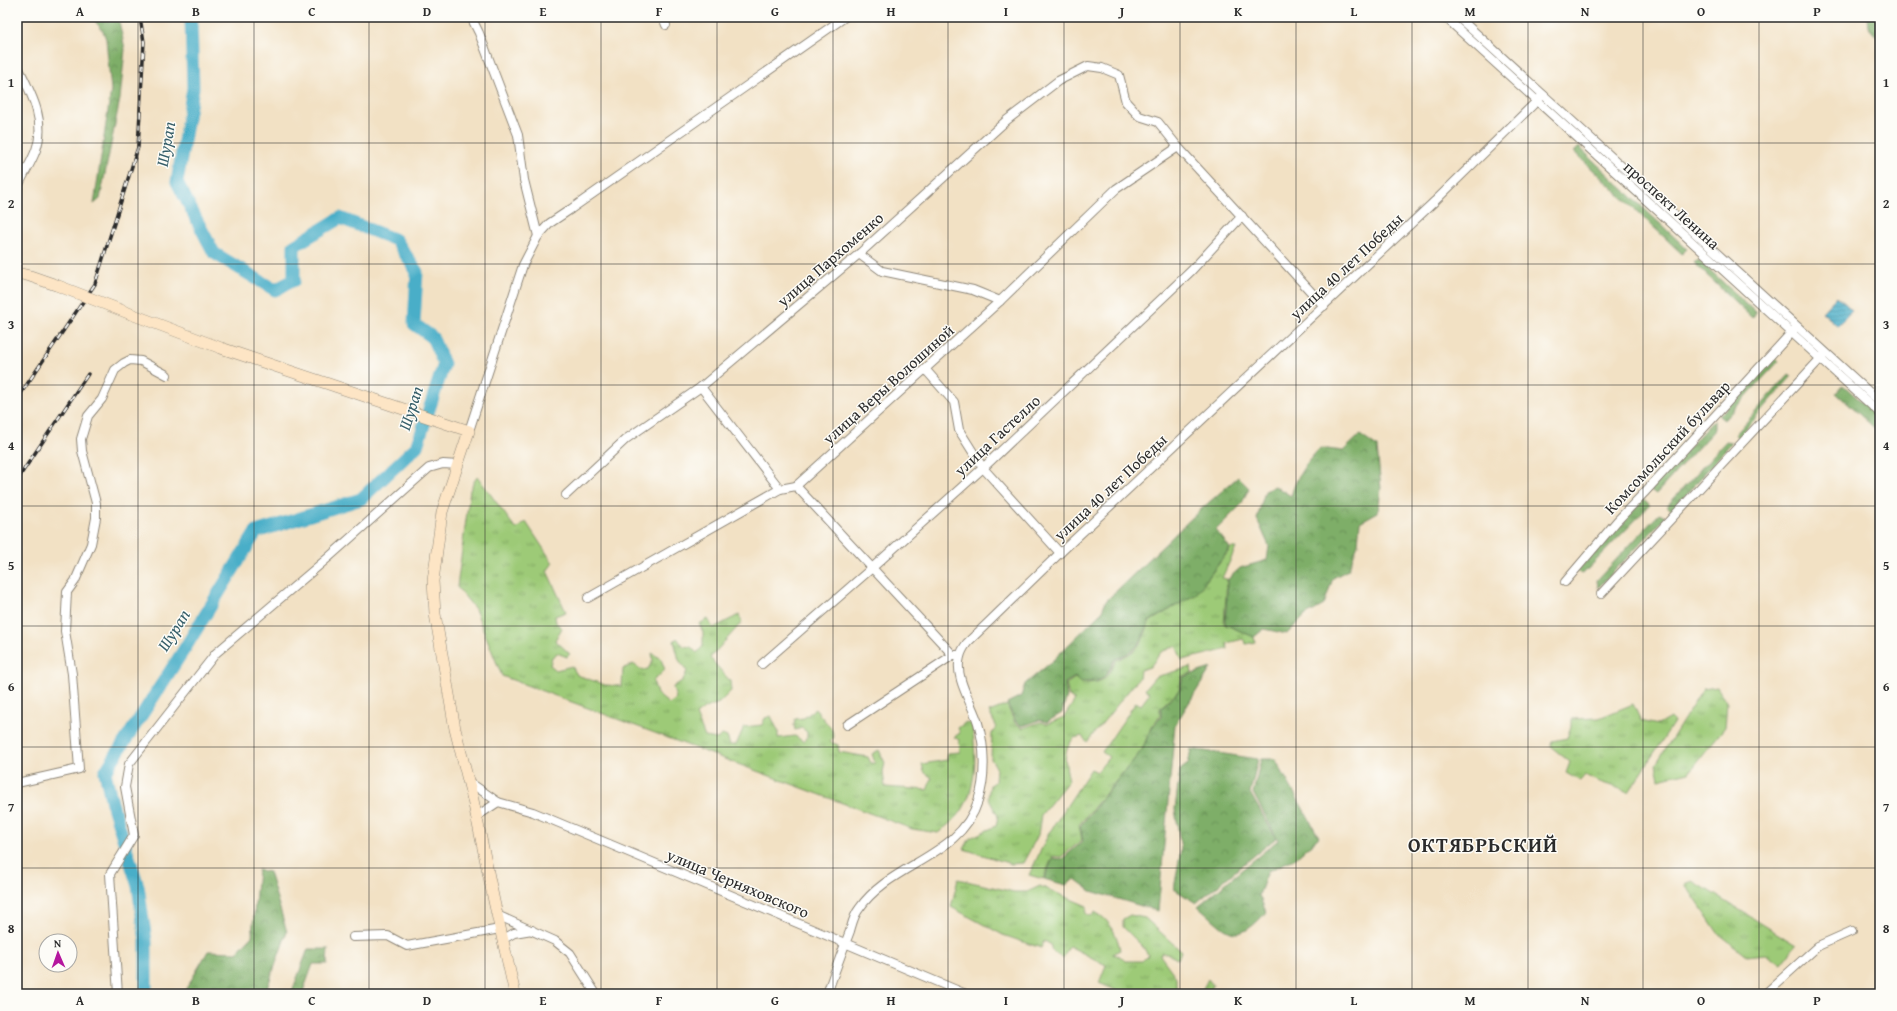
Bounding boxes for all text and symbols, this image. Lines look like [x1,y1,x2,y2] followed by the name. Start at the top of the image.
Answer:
[76,2,85,21] text: A
[192,2,200,21] text: B
[308,2,316,21] text: C
[423,2,431,21] text: D
[540,2,547,21] text: E
[656,2,663,21] text: F
[771,2,779,21] text: G
[886,2,896,21] text: H
[1004,2,1008,21] text: I
[1118,2,1125,21] text: J
[1234,2,1243,21] text: K
[1351,2,1358,21] text: L
[1464,2,1476,21] text: M
[1581,2,1590,21] text: N
[1697,2,1705,21] text: O
[1813,2,1821,21] text: P
[8,73,14,92] text: 1
[1883,73,1889,92] text: 1
[149,119,181,168] water label: Шурап
[1618,155,1726,255] street label: проспект Ленина
[8,194,15,213] text: 2
[1883,194,1890,213] text: 2
[771,206,889,313] street label: улица Пархоменко
[1283,207,1408,326] street label: улица 40 лет Победы
[8,315,14,334] text: 3
[1883,315,1889,334] text: 3
[816,318,959,450] street label: улица Веры Волошиной
[1598,374,1736,519] street label: Комсомольский бульвар
[391,382,429,433] water label: Шурап
[948,389,1045,482] street label: улица Гастелло
[1047,428,1172,547] street label: улица 40 лет Победы
[8,436,15,455] text: 4
[1883,436,1890,455] text: 4
[8,556,15,575] text: 5
[1883,556,1890,575] text: 5
[150,604,196,656] water label: Шурап
[8,677,15,696] text: 6
[1883,677,1890,696] text: 6
[8,798,15,817] text: 7
[1883,798,1890,817] text: 7
[1408,830,1558,859] district label: ОКТЯБРЬСКИЙ
[662,842,813,924] street label: улица Черняховского
[8,919,15,938] text: 8
[1883,919,1890,938] text: 8
[38,933,78,973] north arrow
[54,935,62,951] text: N
[76,991,85,1010] text: A
[192,991,200,1010] text: B
[308,991,316,1010] text: C
[423,991,431,1010] text: D
[540,991,547,1010] text: E
[656,991,663,1010] text: F
[771,991,779,1010] text: G
[886,991,896,1010] text: H
[1004,991,1008,1010] text: I
[1118,991,1125,1010] text: J
[1234,991,1243,1010] text: K
[1351,991,1358,1010] text: L
[1464,991,1476,1010] text: M
[1581,991,1590,1010] text: N
[1697,991,1705,1010] text: O
[1813,991,1821,1010] text: P

